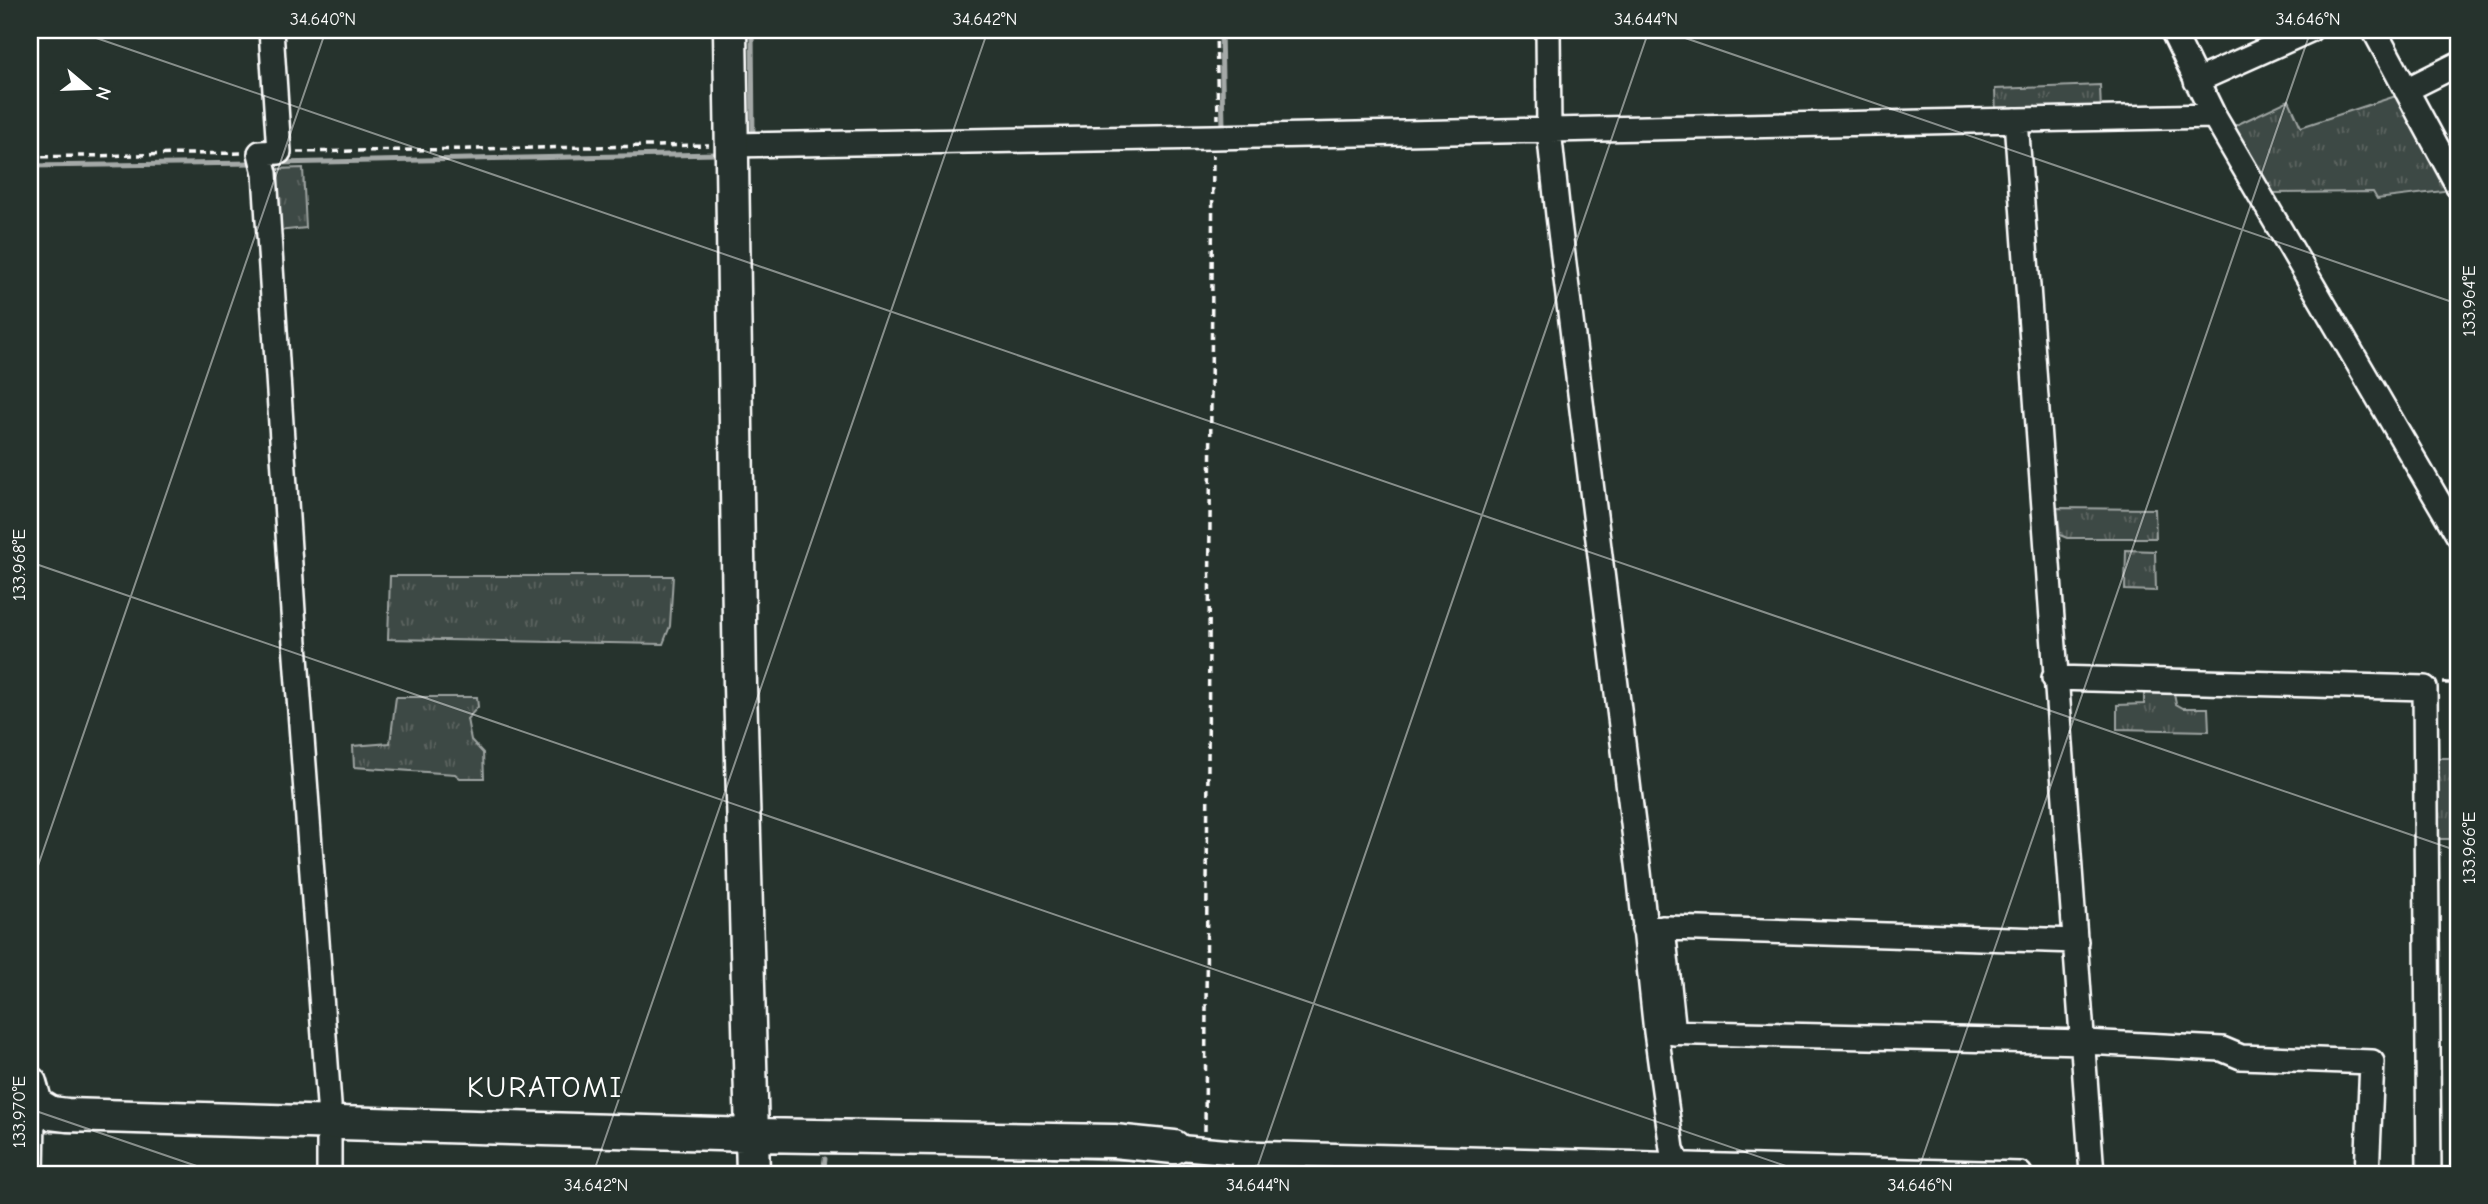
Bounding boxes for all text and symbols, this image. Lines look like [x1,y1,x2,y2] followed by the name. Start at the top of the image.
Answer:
[290,9,356,30] text: 34.640°N
[953,9,1017,30] text: 34.642°N
[1614,9,1678,30] text: 34.644°N
[2275,9,2341,30] text: 34.646°N
[52,52,122,122] north arrow
[91,84,116,103] text: N
[2459,265,2480,337] text: 133.964°E
[9,529,30,601] text: 133.968°E
[2459,812,2480,884] text: 133.966°E
[467,1070,623,1105] district label: KURATOMI
[9,1076,30,1148] text: 133.970°E
[564,1175,628,1196] text: 34.642°N
[1226,1175,1290,1196] text: 34.644°N
[1887,1175,1953,1196] text: 34.646°N

